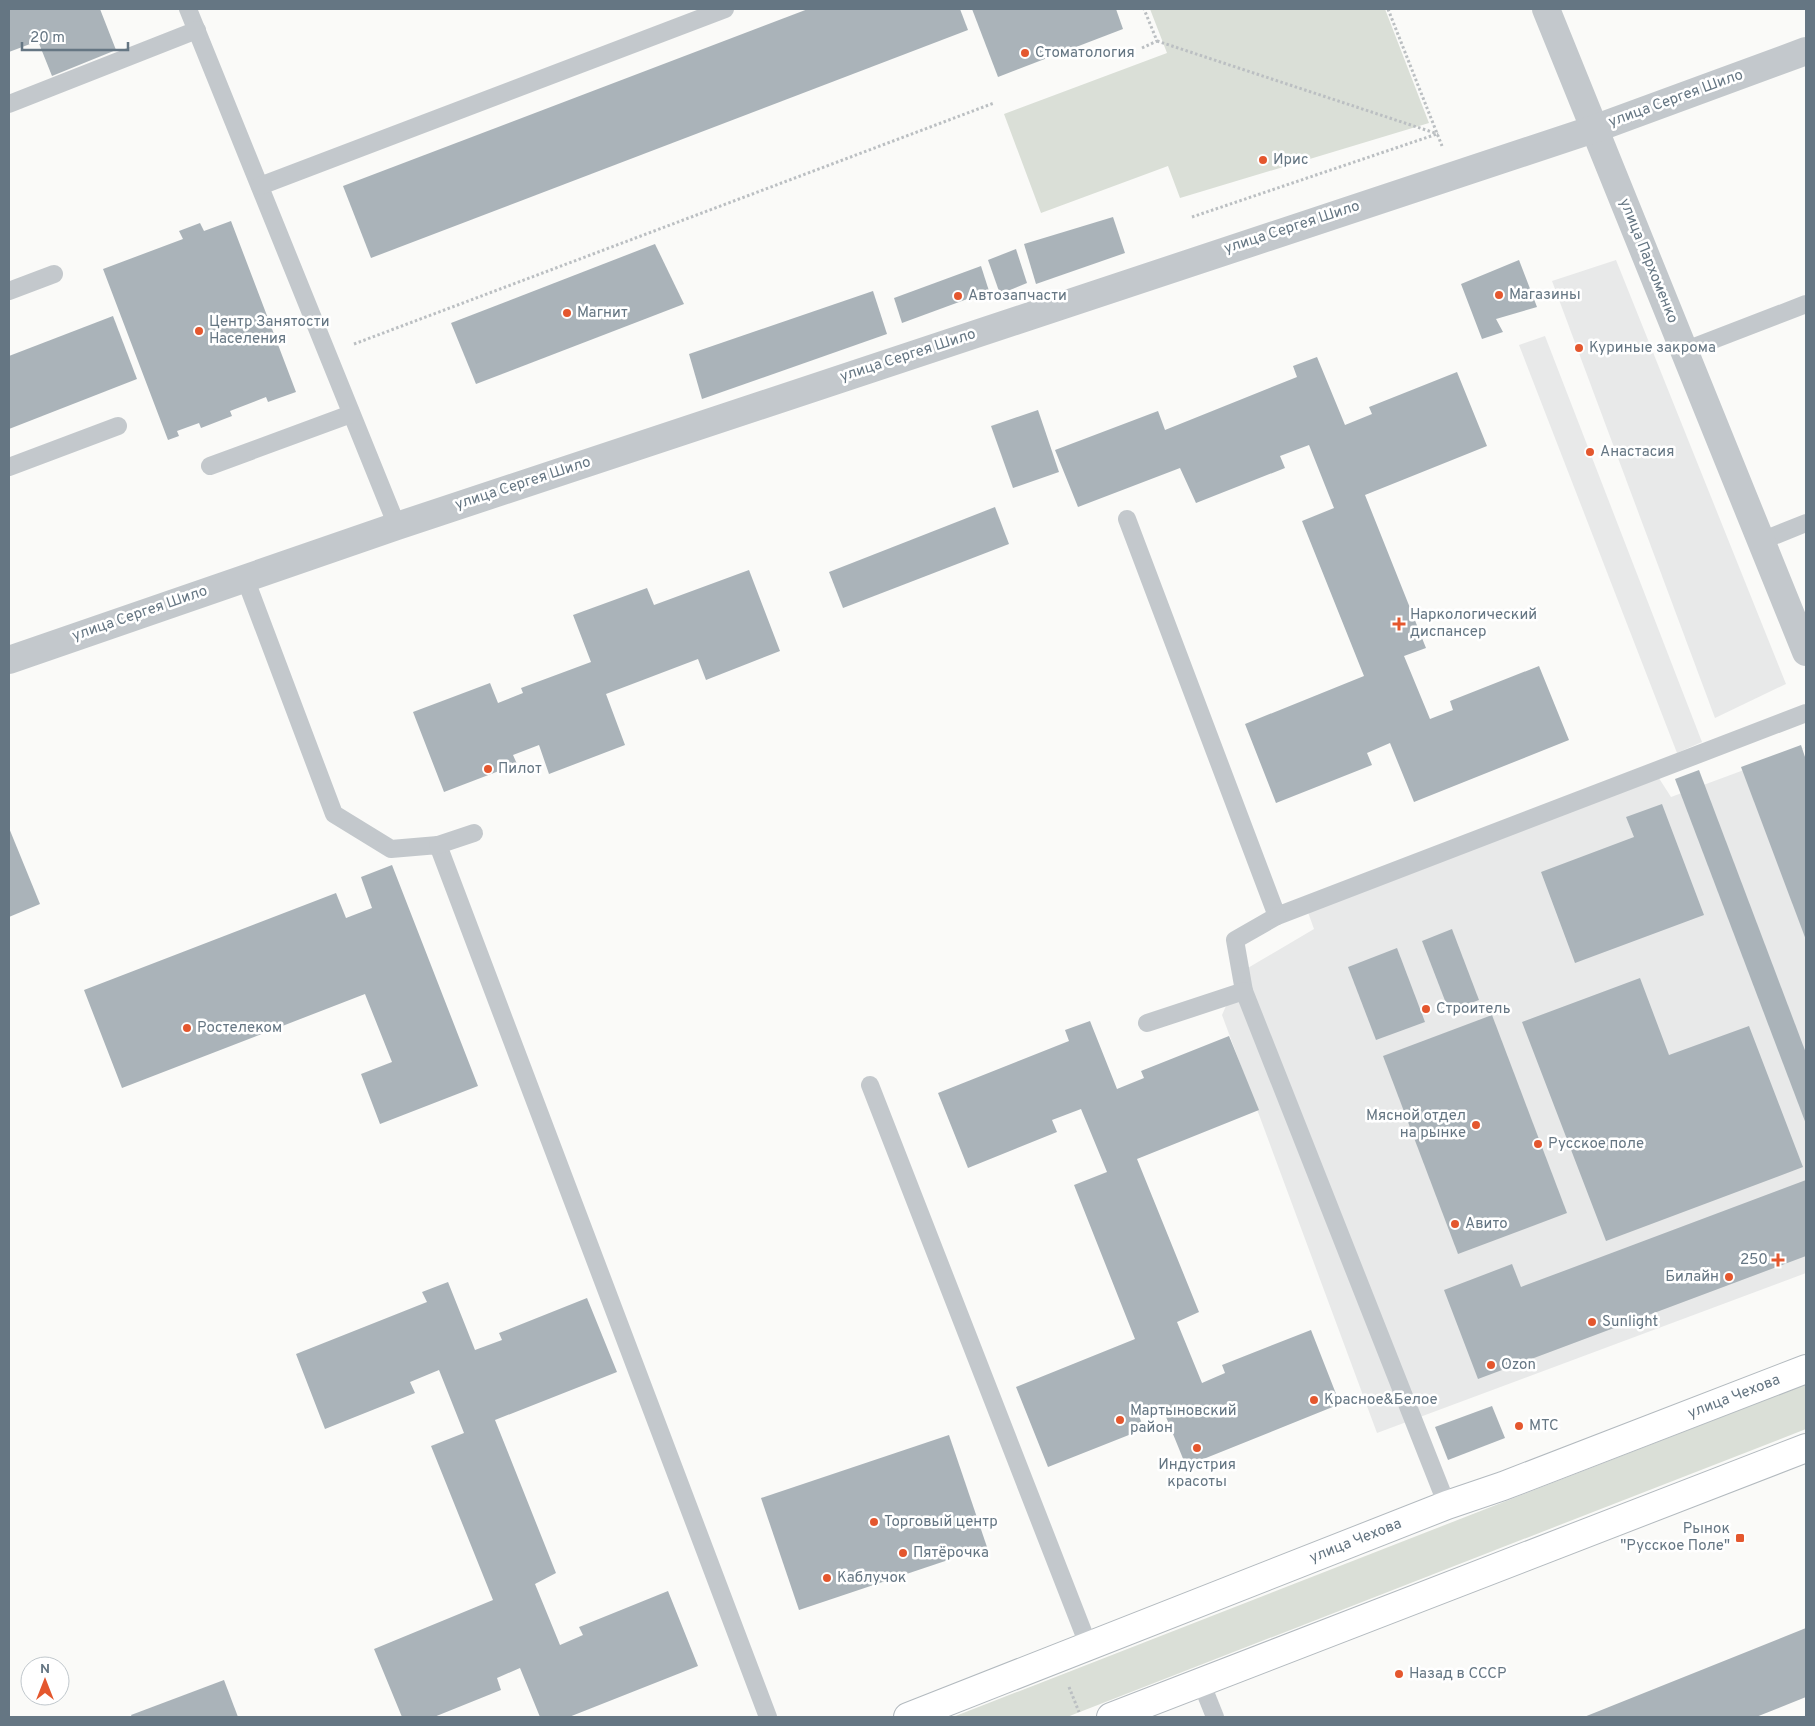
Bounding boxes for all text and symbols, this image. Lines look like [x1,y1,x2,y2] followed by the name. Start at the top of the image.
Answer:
[22,20,129,52] scale bar
[30,29,65,48] text: 20 m
[1035,44,1135,63] place label: Стоматология
[1019,47,1031,59] marker: Стоматология
[1606,66,1746,132] street label: улица Сергея Шило
[1273,151,1309,170] place label: Ирис
[1257,154,1269,166] marker: Ирис
[1614,196,1682,326] street label: улица Пархоменко
[1222,197,1362,259] street label: улица Сергея Шило
[1509,286,1581,305] place label: Магазины
[968,287,1067,306] place label: Автозапчасти
[1493,289,1505,301] marker: Магазины
[952,290,964,302] marker: Автозапчасти
[577,304,628,323] place label: Магнит
[561,307,573,319] marker: Магнит
[209,313,329,349] place label: Центр Занятости Населения
[193,325,205,337] marker: Центр Занятости Населения
[838,325,978,387] street label: улица Сергея Шило
[1589,339,1716,358] place label: Куриные закрома
[1573,342,1585,354] marker: Куриные закрома
[1600,443,1674,462] place label: Анастасия
[1584,446,1596,458] marker: Анастасия
[453,453,593,515] street label: улица Сергея Шило
[70,582,210,646] street label: улица Сергея Шило
[1410,606,1537,642] place label: Наркологический диспансер
[1392,617,1406,631] marker: Наркологический диспансер
[498,760,542,779] place label: Пилот
[482,763,494,775] marker: Пилот
[1436,1000,1511,1019] place label: Строитель
[1420,1003,1432,1015] marker: Строитель
[197,1019,282,1038] place label: Ростелеком
[181,1022,193,1034] marker: Ростелеком
[1366,1107,1466,1143] place label: Мясной отдел на рынке
[1470,1119,1482,1131] marker: Мясной отдел на рынке
[1548,1135,1644,1154] place label: Русское поле
[1532,1138,1544,1150] marker: Русское поле
[1465,1215,1508,1234] place label: Авито
[1449,1218,1461,1230] marker: Авито
[1740,1251,1768,1270] place label: 250
[1772,1254,1784,1266] marker: 250
[1665,1268,1719,1287] place label: Билайн
[1723,1271,1735,1283] marker: Билайн
[1602,1313,1658,1332] place label: Sunlight
[1586,1316,1598,1328] marker: Sunlight
[1501,1356,1536,1375] place label: Ozon
[1485,1359,1497,1371] marker: Ozon
[1685,1370,1783,1423] street label: улица Чехова
[1324,1391,1438,1410] place label: Красное&Белое
[1308,1394,1320,1406] marker: Красное&Белое
[1130,1402,1237,1438] place label: Мартыновский район
[1114,1414,1126,1426] marker: Мартыновский район
[1529,1417,1559,1436] place label: МТС
[1513,1420,1525,1432] marker: МТС
[1191,1442,1203,1454] marker: Индустрия красоты
[1158,1456,1236,1492] place label: Индустрия красоты
[884,1513,998,1532] place label: Торговый центр
[1307,1514,1404,1568] street label: улица Чехова
[868,1516,880,1528] marker: Торговый центр
[1620,1520,1730,1556] place label: Рынок "Русское Поле"
[1734,1532,1746,1544] marker: Рынок "Русское Поле"
[913,1544,989,1563] place label: Пятёрочка
[897,1547,909,1559] marker: Пятёрочка
[837,1569,906,1588] place label: Каблучок
[821,1572,833,1584] marker: Каблучок
[20,1656,70,1706] north arrow
[40,1661,50,1678] text: N
[1409,1665,1506,1684] place label: Назад в СССР
[1393,1668,1405,1680] marker: Назад в СССР

